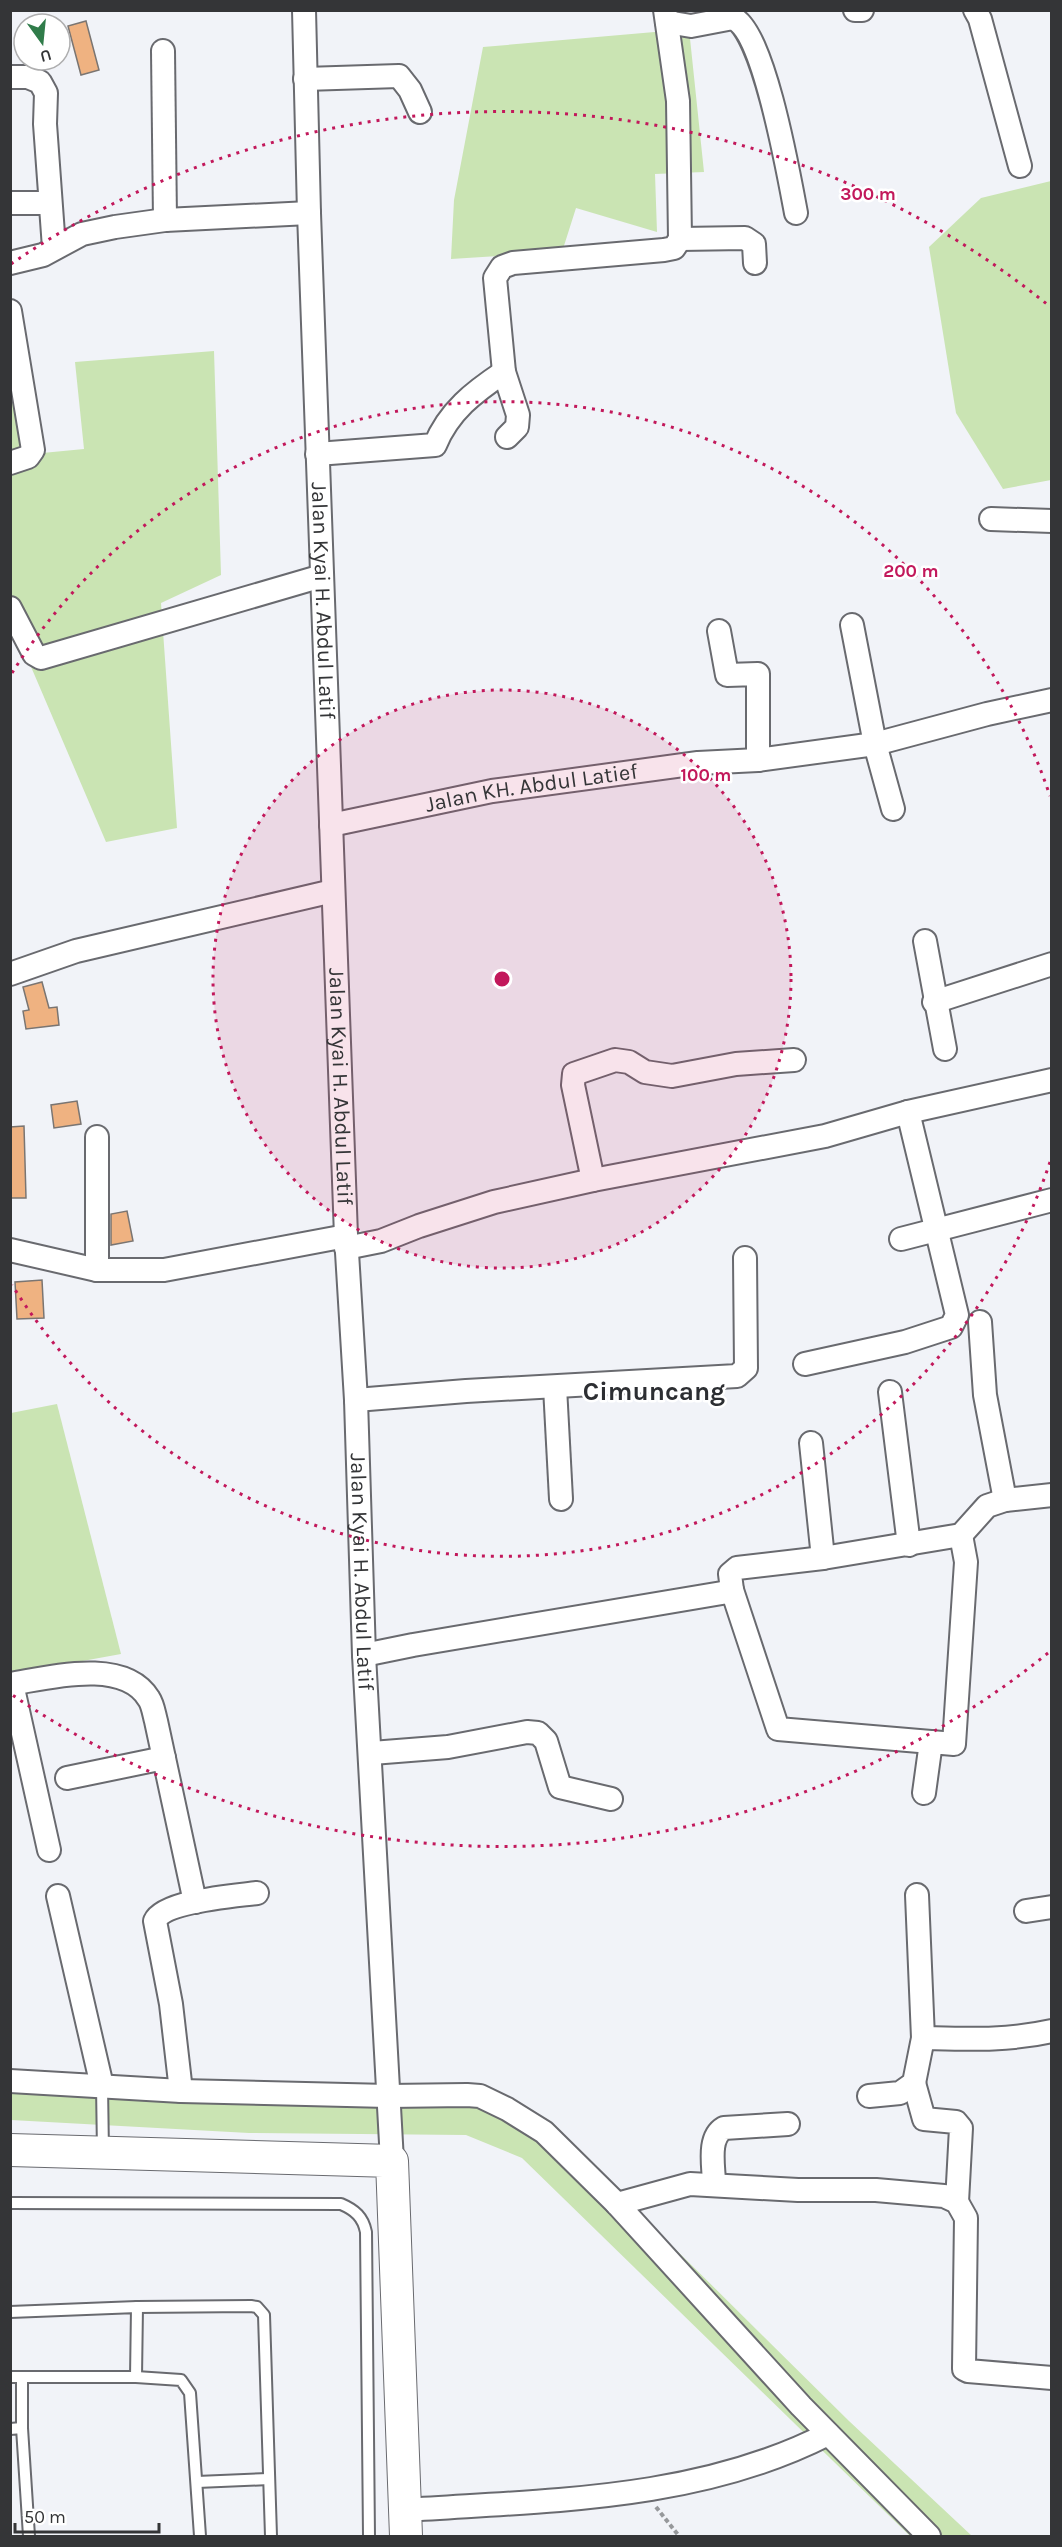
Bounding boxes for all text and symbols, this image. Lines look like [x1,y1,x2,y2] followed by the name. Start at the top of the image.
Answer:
[12,12,72,72] north arrow
[38,45,54,67] text: U
[840,183,896,205] text: 300 m
[306,482,340,720] street label: Jalan Kyai H. Abdul Latif
[883,560,939,582] text: 200 m
[423,758,640,818] street label: Jalan KH. Abdul Latief
[681,764,731,786] text: 100 m
[323,967,358,1206] street label: Jalan Kyai H. Abdul Latif
[492,969,512,989] centre of rings
[583,1376,725,1407] district label: Cimuncang
[345,1453,379,1692] street label: Jalan Kyai H. Abdul Latif
[15,2496,159,2534] scale bar
[24,2506,66,2528] text: 50 m

